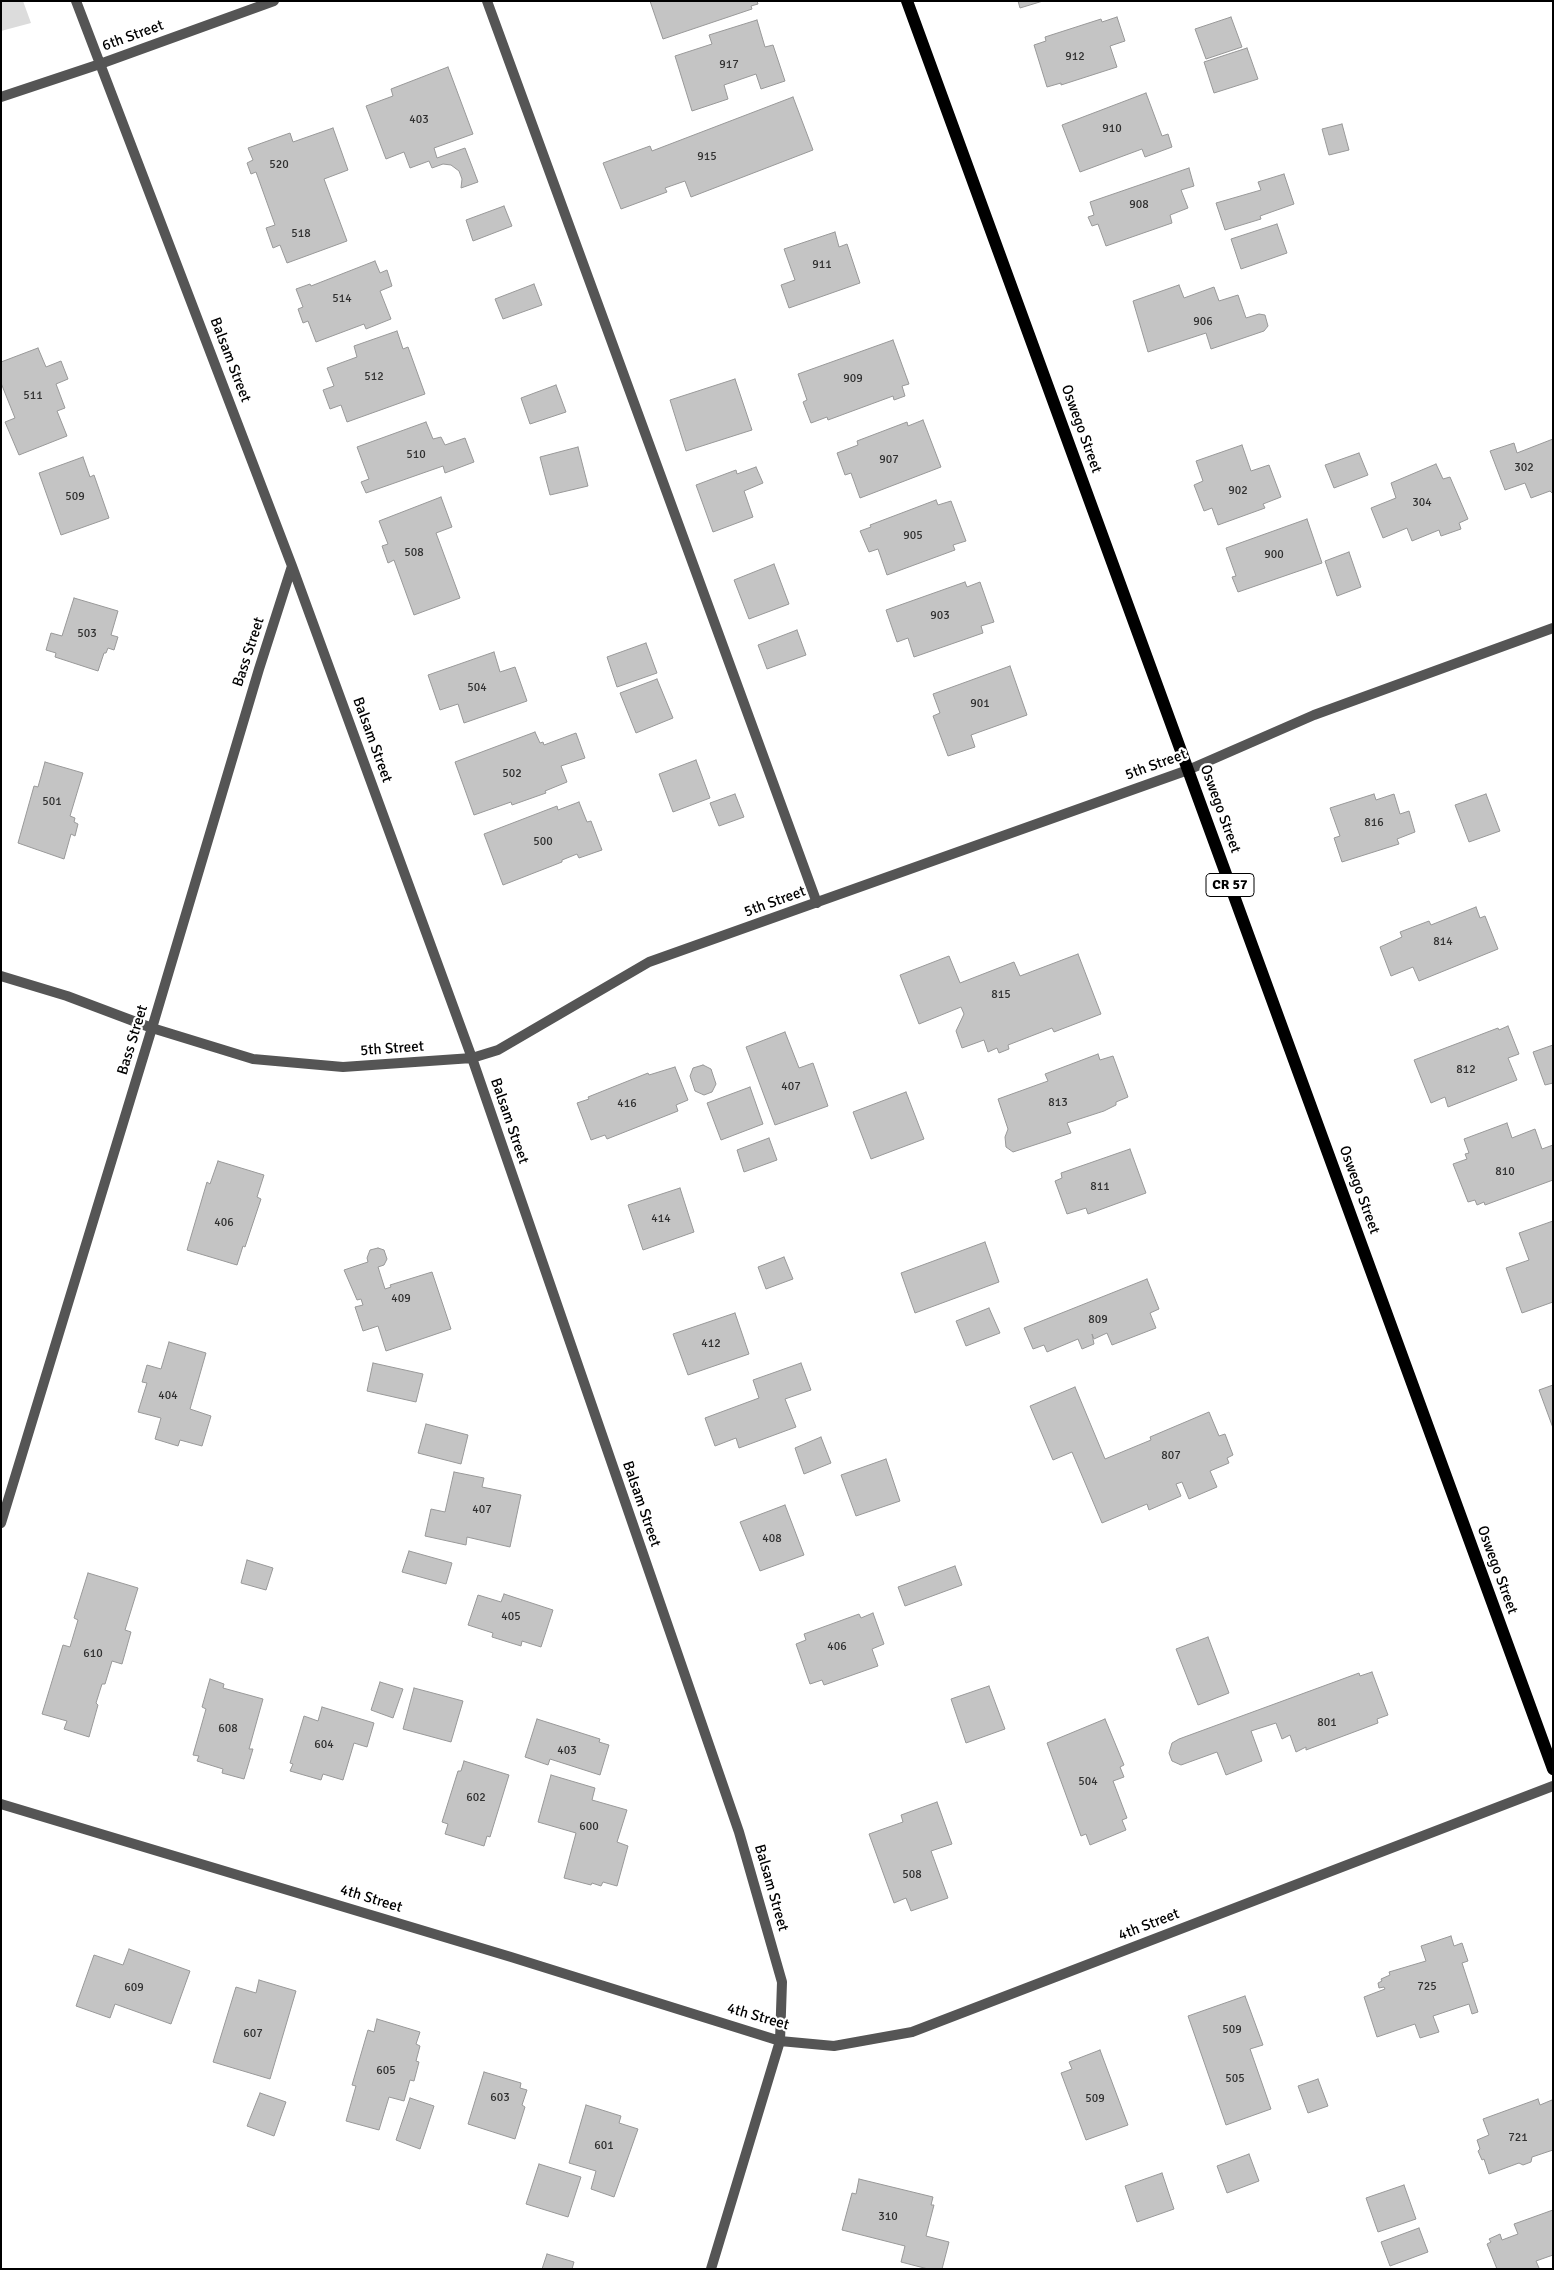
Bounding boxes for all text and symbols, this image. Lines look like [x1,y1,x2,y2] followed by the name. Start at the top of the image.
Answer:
[100,17,166,55] street label: 6th Street
[1065,50,1085,64] house number: 912
[719,58,739,72] house number: 917
[409,113,429,127] house number: 403
[1102,122,1122,136] house number: 910
[697,150,717,164] house number: 915
[269,158,289,172] house number: 520
[1129,198,1149,212] house number: 908
[291,227,311,241] house number: 518
[812,258,832,272] house number: 911
[332,292,352,306] house number: 514
[206,315,254,405] street label: Balsam Street
[1193,315,1213,329] house number: 906
[364,370,384,384] house number: 512
[843,372,863,386] house number: 909
[1057,382,1105,476] street label: Oswego Street
[23,389,43,403] house number: 511
[406,448,426,462] house number: 510
[879,453,899,467] house number: 907
[1514,461,1534,475] house number: 302
[1228,484,1248,498] house number: 902
[65,490,85,504] house number: 509
[1412,496,1432,510] house number: 304
[903,529,923,543] house number: 905
[404,546,424,560] house number: 508
[1264,548,1284,562] house number: 900
[930,609,950,623] house number: 903
[229,615,269,689] street label: Bass Street
[77,627,97,641] house number: 503
[467,681,487,695] house number: 504
[348,695,396,785] street label: Balsam Street
[970,697,990,711] house number: 901
[1123,746,1189,784] street label: 5th Street
[1196,762,1244,856] street label: Oswego Street
[502,767,522,781] house number: 502
[42,795,62,809] house number: 501
[1364,816,1384,830] house number: 816
[533,835,553,849] house number: 500
[1206,874,1254,896] road number: CR 57
[742,883,808,921] street label: 5th Street
[1433,935,1453,949] house number: 814
[991,988,1011,1002] house number: 815
[114,1003,152,1077] street label: Bass Street
[360,1038,424,1060] street label: 5th Street
[1456,1063,1476,1077] house number: 812
[486,1076,532,1166] street label: Balsam Street
[781,1080,801,1094] house number: 407
[1048,1096,1068,1110] house number: 813
[617,1097,637,1111] house number: 416
[1335,1143,1383,1237] street label: Oswego Street
[1495,1165,1515,1179] house number: 810
[1090,1180,1110,1194] house number: 811
[651,1212,671,1226] house number: 414
[214,1216,234,1230] house number: 406
[391,1292,411,1306] house number: 409
[1088,1313,1108,1327] house number: 809
[701,1337,721,1351] house number: 412
[158,1389,178,1403] house number: 404
[1161,1449,1181,1463] house number: 807
[618,1459,664,1549] street label: Balsam Street
[472,1503,492,1517] house number: 407
[1473,1523,1521,1617] street label: Oswego Street
[762,1532,782,1546] house number: 408
[501,1610,521,1624] house number: 405
[827,1640,847,1654] house number: 406
[83,1647,103,1661] house number: 610
[1317,1716,1337,1730] house number: 801
[218,1722,238,1736] house number: 608
[314,1738,334,1752] house number: 604
[557,1744,577,1758] house number: 403
[1078,1775,1098,1789] house number: 504
[466,1791,486,1805] house number: 602
[579,1820,599,1834] house number: 600
[750,1842,792,1934] street label: Balsam Street
[902,1868,922,1882] house number: 508
[338,1881,404,1917] street label: 4th Street
[1116,1905,1182,1945] street label: 4th Street
[1417,1980,1437,1994] house number: 725
[124,1981,144,1995] house number: 609
[725,2000,791,2034] street label: 4th Street
[1222,2023,1242,2037] house number: 509
[243,2027,263,2041] house number: 607
[376,2064,396,2078] house number: 605
[1225,2072,1245,2086] house number: 505
[490,2091,510,2105] house number: 603
[1085,2092,1105,2106] house number: 509
[1508,2131,1528,2145] house number: 721
[594,2139,614,2153] house number: 601
[878,2210,898,2224] house number: 310

